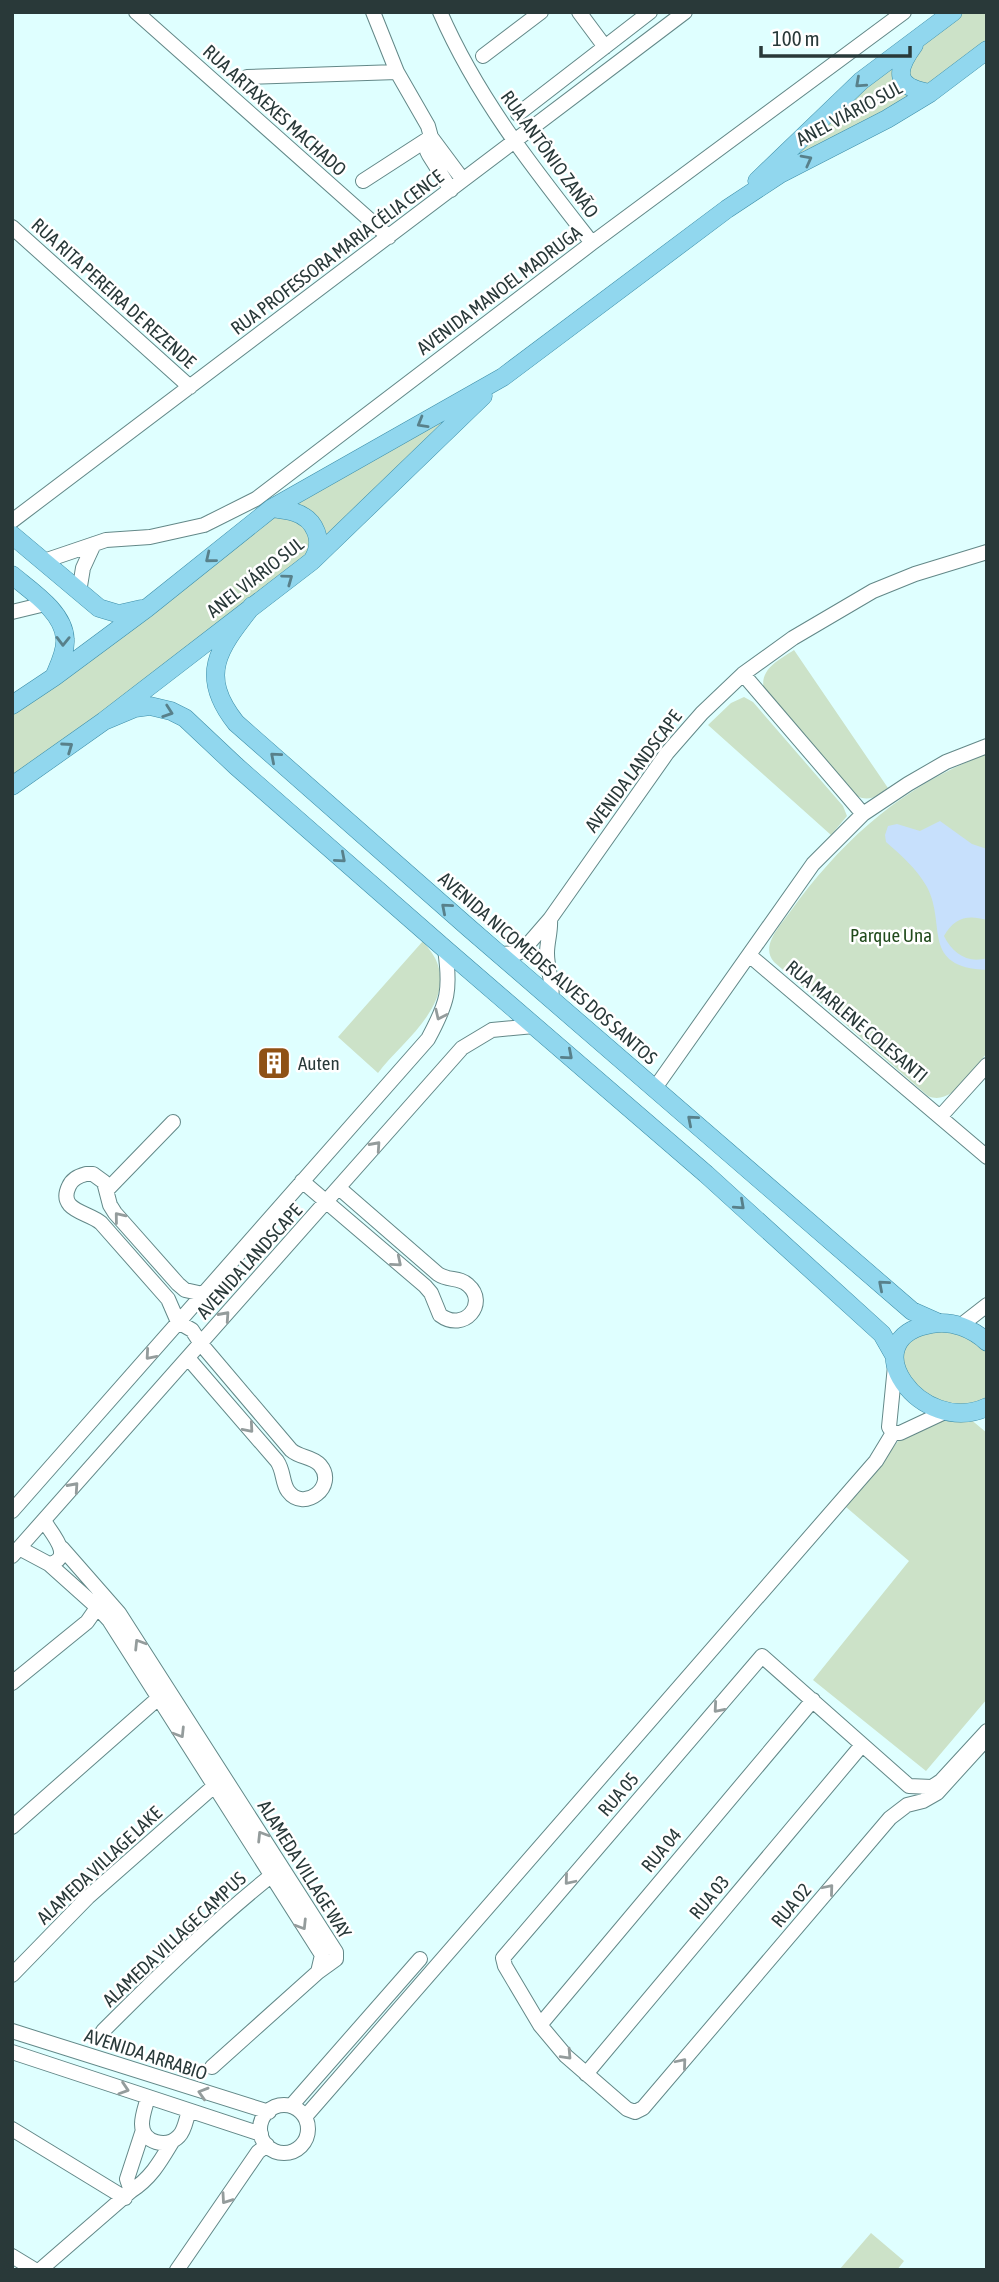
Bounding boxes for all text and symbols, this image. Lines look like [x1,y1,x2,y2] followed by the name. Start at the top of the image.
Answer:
[761,14,910,58] scale bar
[772,26,820,50] text: 100 m
[199,40,351,180] street label: RUA ARTAXEXES MACHADO
[855,75,868,87] one-way arrow
[792,76,906,150] street label: ANEL VIÁRIO SUL
[497,86,603,222] street label: RUA ANTÔNIO ZANÃO
[799,155,812,169] one-way arrow
[227,165,447,339] street label: RUA PROFESSORA MARIA CÉLIA CENCE
[27,213,201,373] street label: RUA RITA PEREIRA DE REZENDE
[412,221,586,359] street label: AVENIDA MANOEL MADRUGA
[417,415,430,428] one-way arrow
[202,532,308,622] street label: ANEL VIÁRIO SUL
[206,549,218,562] one-way arrow
[280,575,293,588] one-way arrow
[56,636,71,647] one-way arrow
[162,704,174,718] one-way arrow
[580,706,686,836] street label: AVENIDA LANDSCAPE
[60,743,73,755] one-way arrow
[270,753,283,766] one-way arrow
[333,850,346,862] one-way arrow
[434,867,662,1069] street label: AVENIDA NICOMEDES ALVES DOS SANTOS
[441,904,454,916] one-way arrow
[850,924,932,946] park label: Parque Una
[782,955,932,1087] street label: RUA MARLENE COLESANTI
[434,1008,448,1020] one-way arrow
[255,1044,293,1082] building icon: Auten
[560,1047,573,1059] one-way arrow
[298,1052,340,1074] place label: Auten
[687,1116,700,1128] one-way arrow
[368,1141,380,1154] one-way arrow
[732,1197,745,1209] one-way arrow
[192,1199,306,1323] street label: AVENIDA LANDSCAPE
[115,1212,127,1225] one-way arrow
[388,1254,401,1266] one-way arrow
[878,1281,891,1293] one-way arrow
[217,1312,229,1325] one-way arrow
[146,1347,158,1360] one-way arrow
[241,1420,253,1433] one-way arrow
[66,1482,78,1495] one-way arrow
[135,1639,148,1652] one-way arrow
[714,1699,726,1712] one-way arrow
[172,1725,185,1738] one-way arrow
[593,1768,643,1820] street label: RUA 05
[254,1796,357,1942] street label: ALAMEDA VILLAGE WAY
[32,1802,166,1928] street label: ALAMEDA VILLAGE LAKE
[636,1824,686,1876] street label: RUA 04
[257,1831,270,1844] one-way arrow
[98,1867,250,2011] street label: ALAMEDA VILLAGE CAMPUS
[684,1871,734,1923] street label: RUA 03
[565,1872,577,1885] one-way arrow
[766,1879,816,1931] street label: RUA 02
[821,1885,833,1898] one-way arrow
[294,1917,307,1930] one-way arrow
[82,2024,210,2084] street label: AVENIDA ARRABIO
[558,2047,571,2060] one-way arrow
[674,2058,686,2071] one-way arrow
[117,2081,129,2095] one-way arrow
[198,2086,210,2101] one-way arrow
[222,2191,234,2204] one-way arrow

